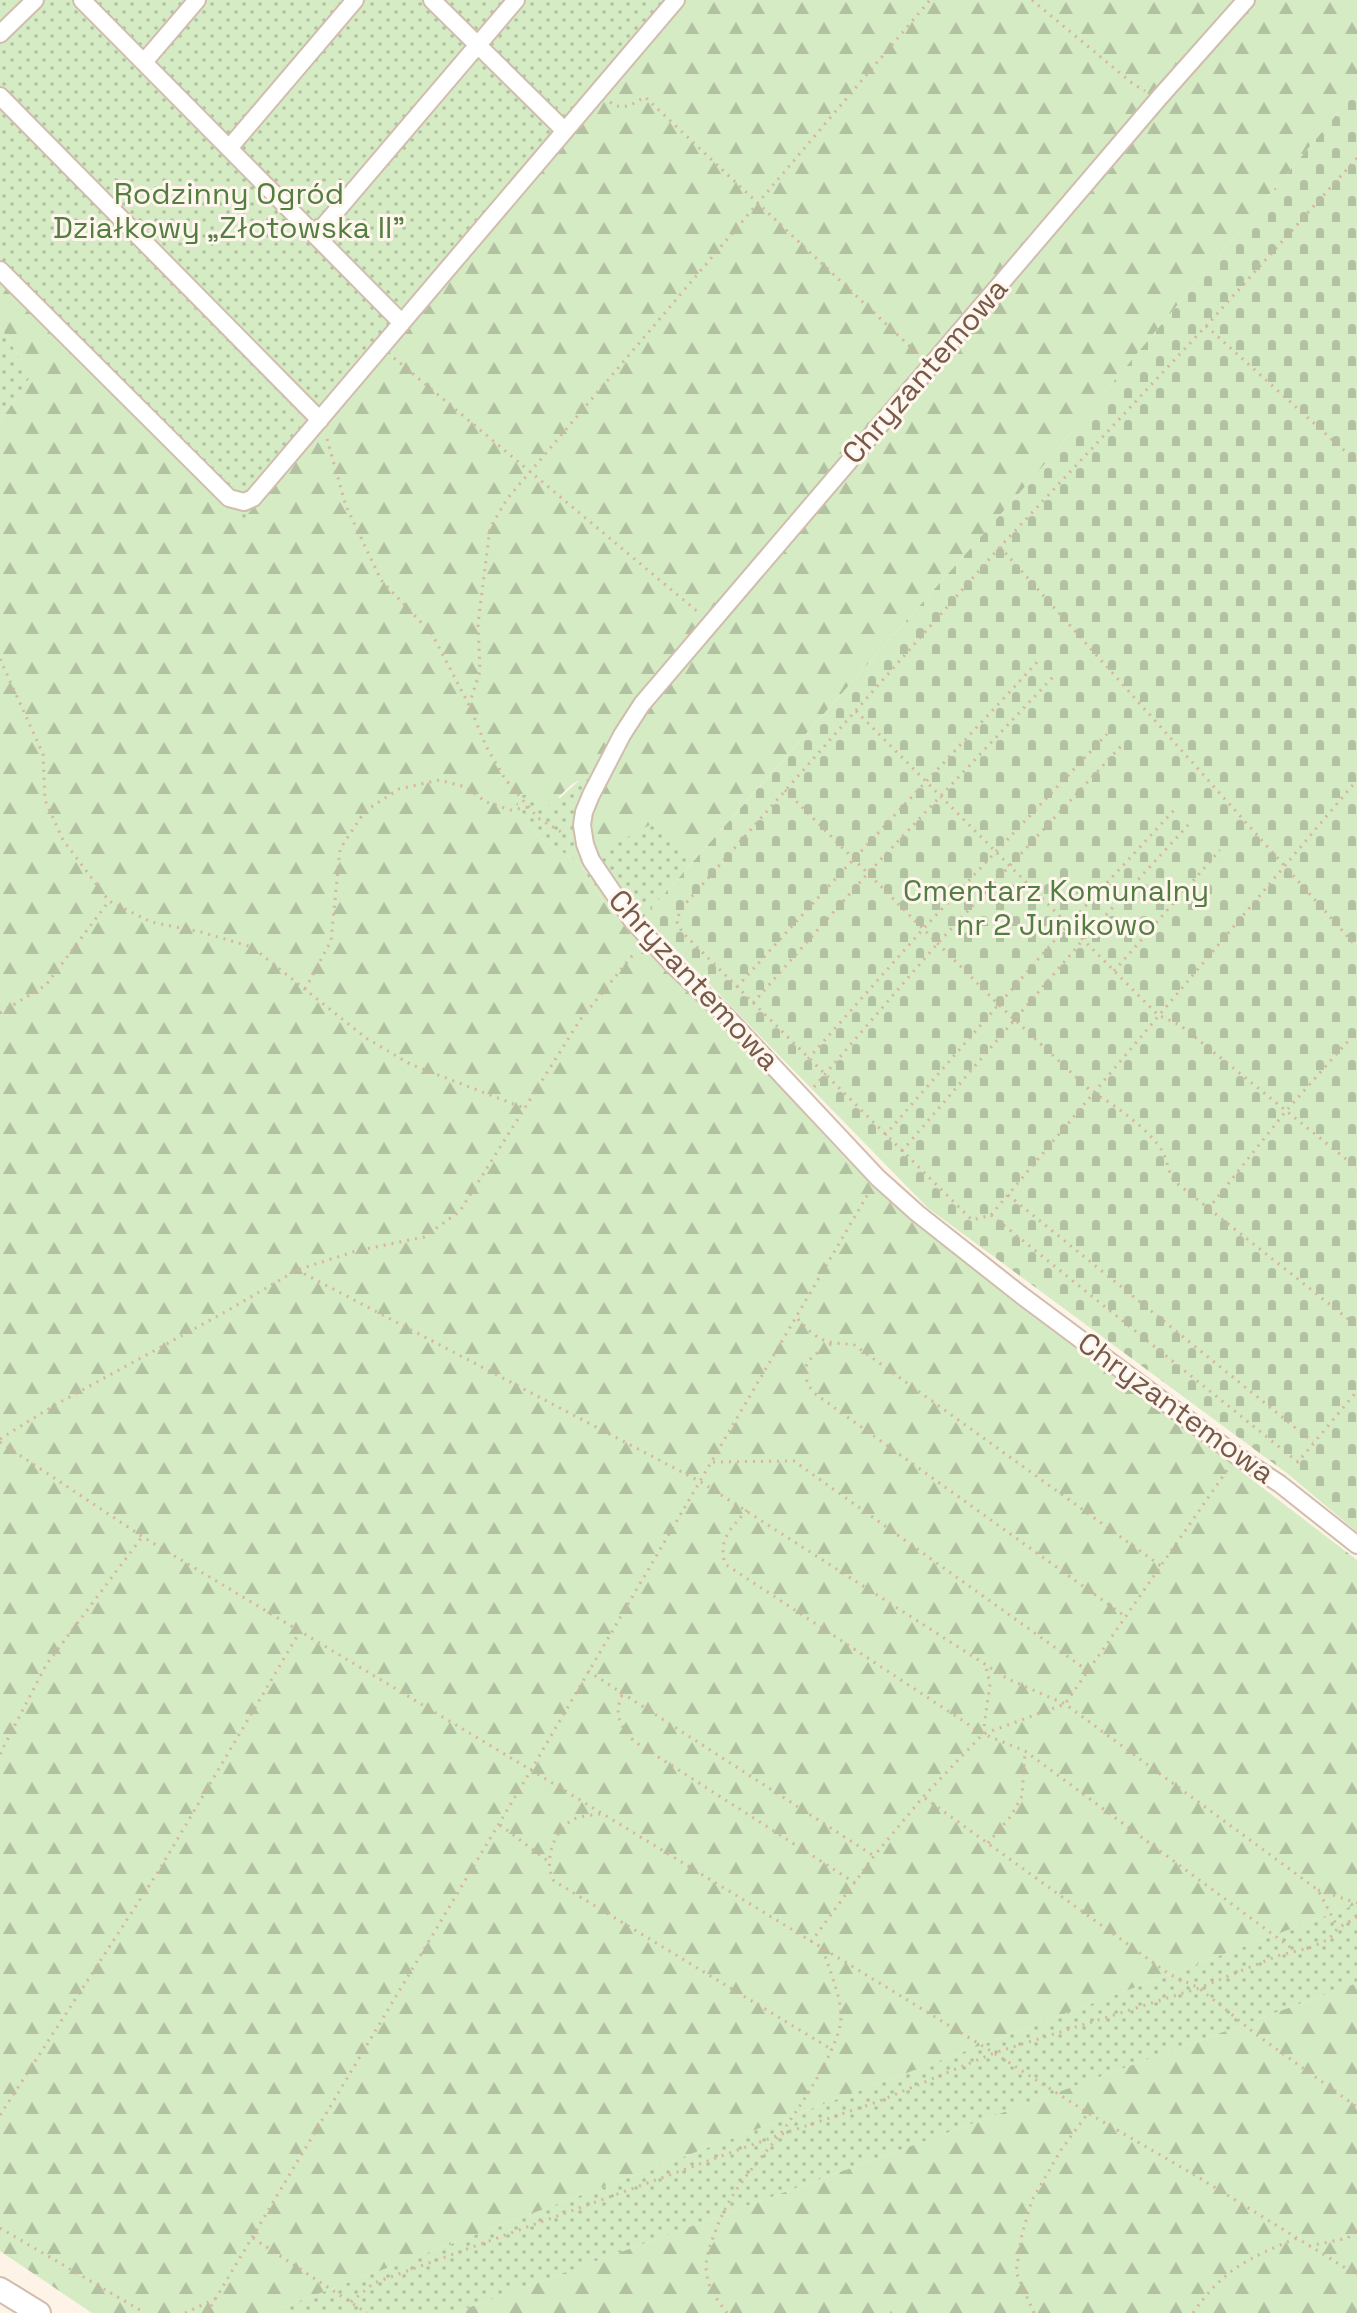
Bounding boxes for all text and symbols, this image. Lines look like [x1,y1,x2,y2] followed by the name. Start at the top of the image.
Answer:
[53,174,405,247] park label: Rodzinny Ogród Działkowy „Złotowska II”
[833,270,1016,472] street label: Chryzantemowa
[903,871,1209,944] park label: Cmentarz Komunalny nr 2 Junikowo
[600,881,788,1079] street label: Chryzantemowa
[1070,1323,1282,1492] street label: Chryzantemowa

